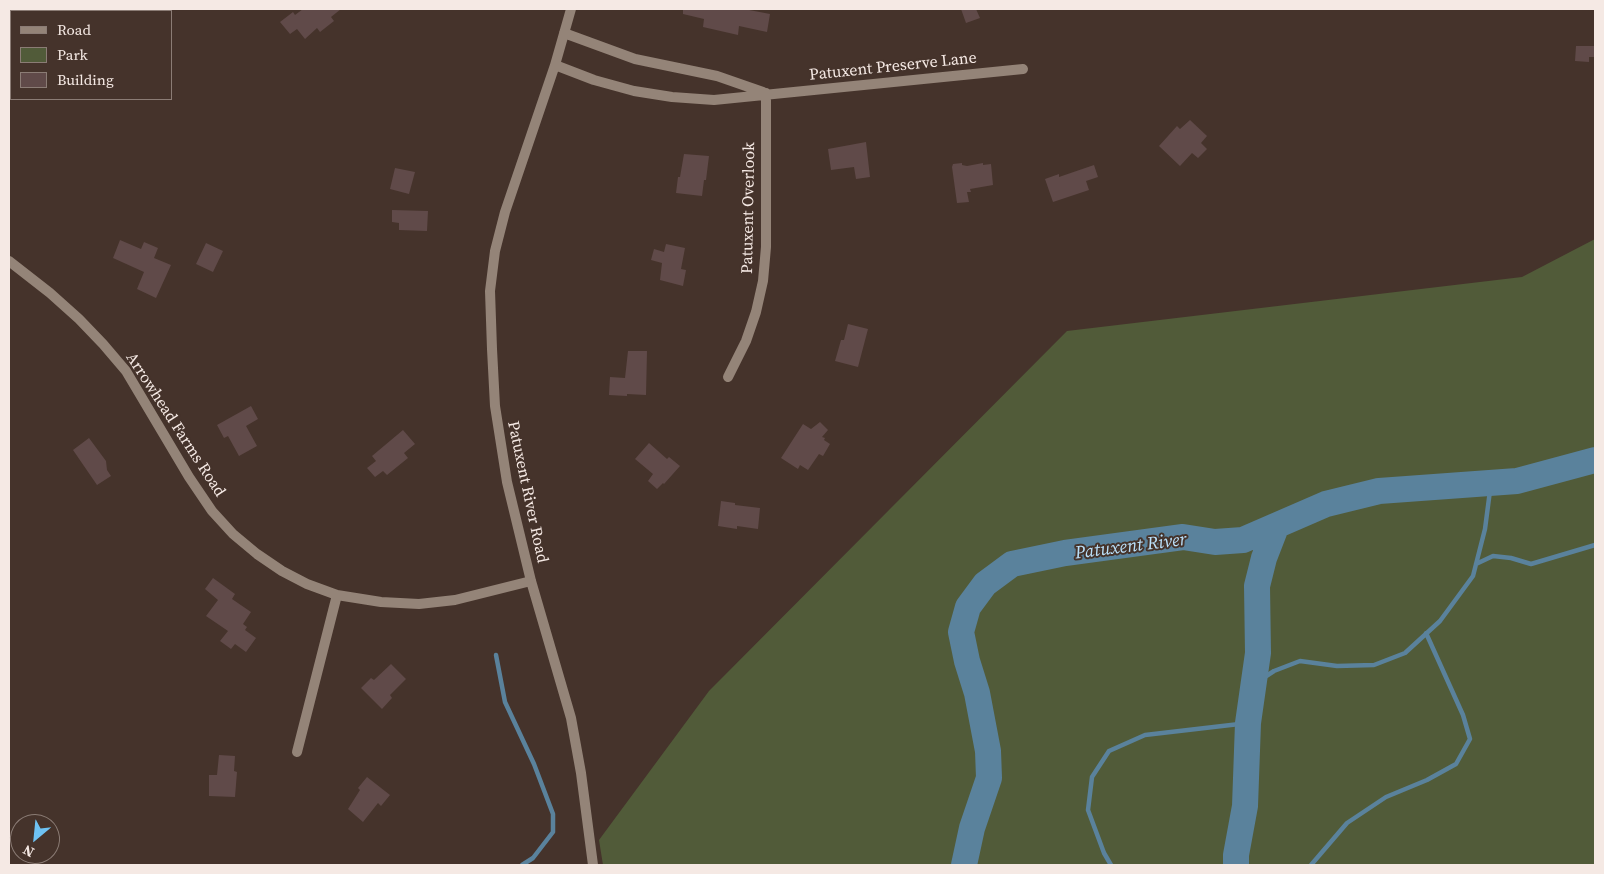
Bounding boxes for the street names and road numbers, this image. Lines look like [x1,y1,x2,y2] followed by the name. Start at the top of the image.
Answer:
[808,49,978,85] street label: Patuxent Preserve Lane
[738,142,760,274] street label: Patuxent Overlook
[121,349,229,501] street label: Arrowhead Farms Road
[503,419,551,565] street label: Patuxent River Road

